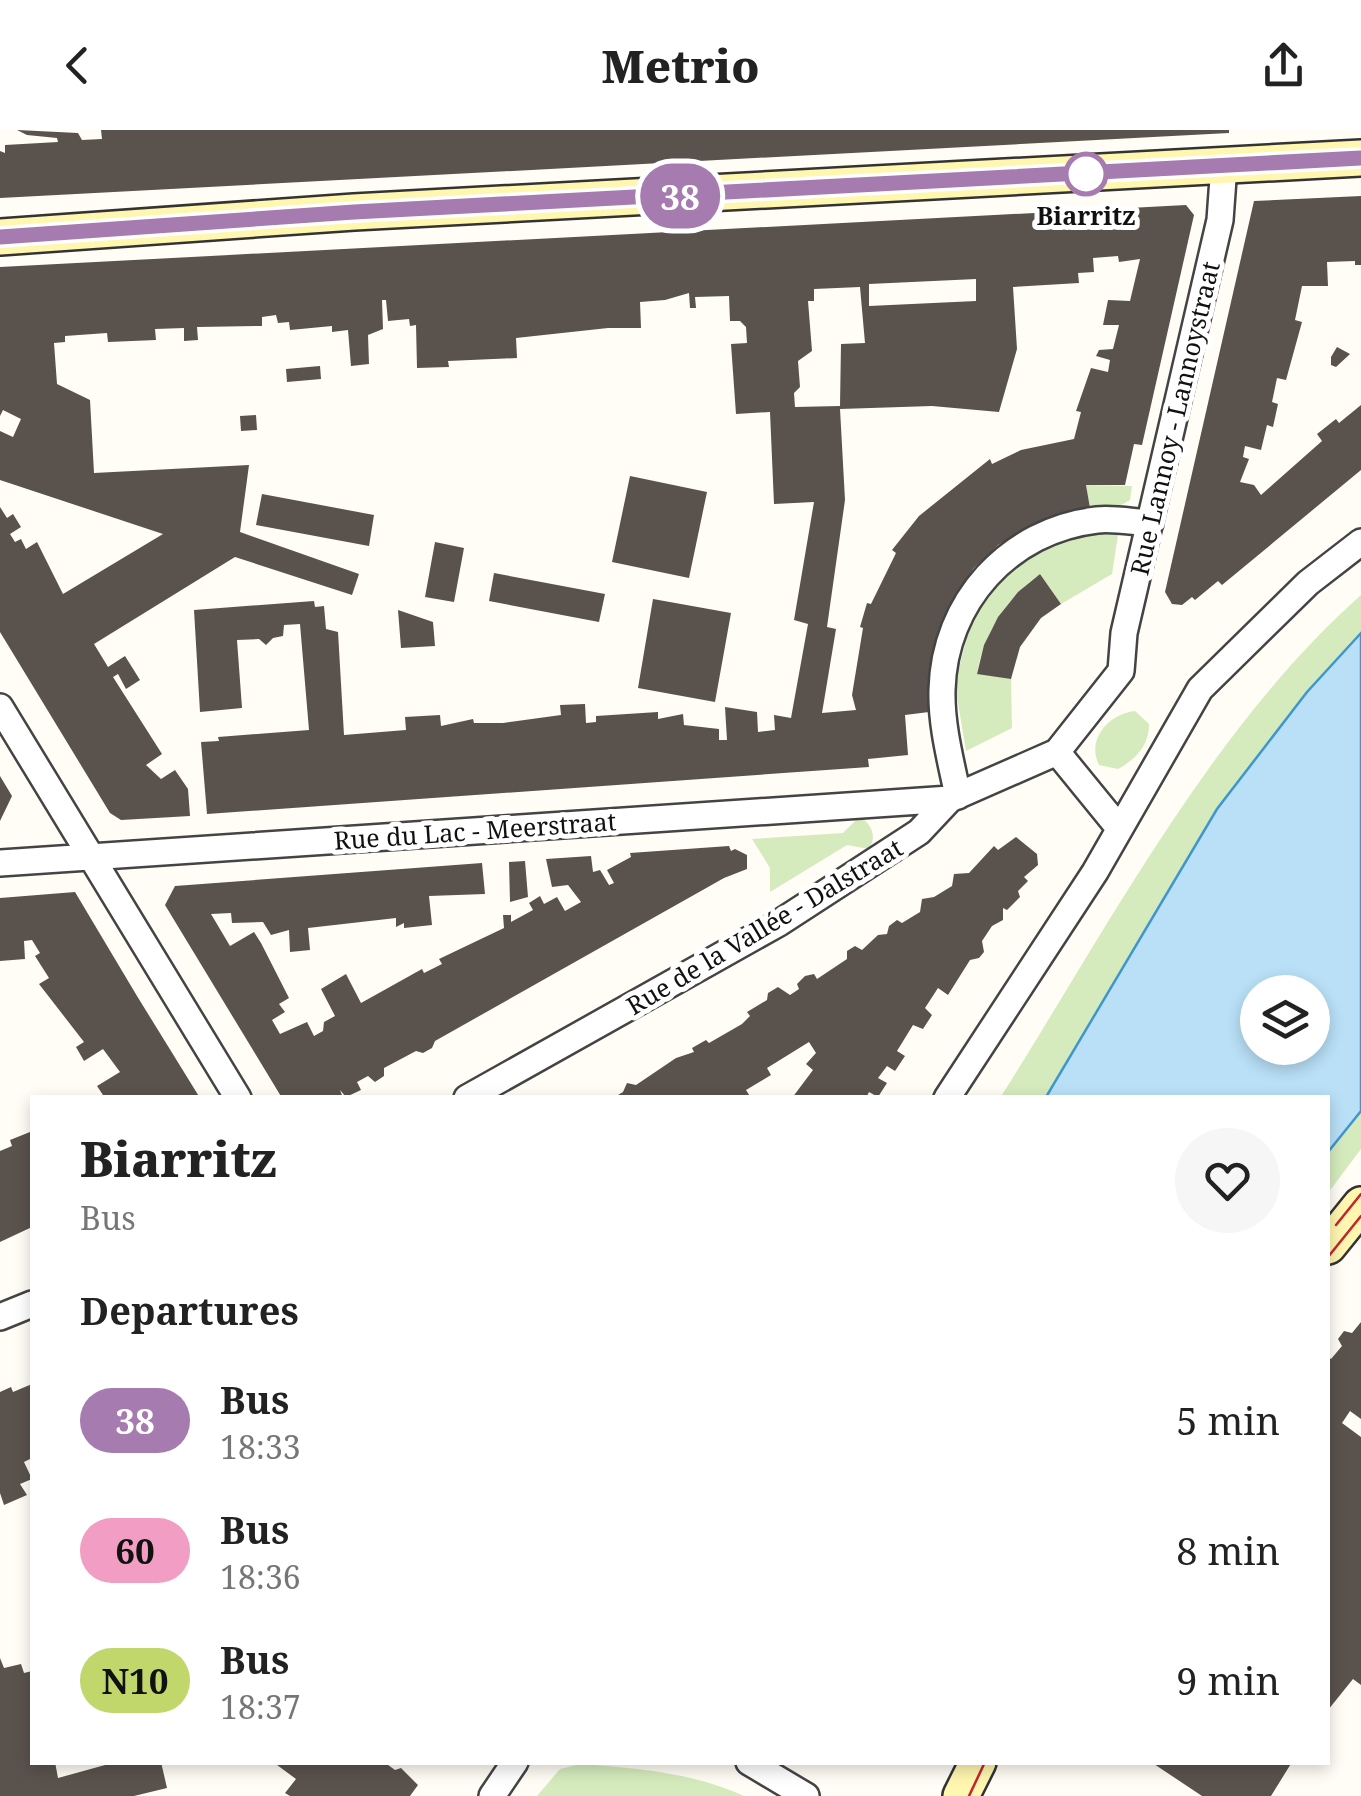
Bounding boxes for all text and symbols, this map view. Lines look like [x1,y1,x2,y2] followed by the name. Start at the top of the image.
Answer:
[602,35,759,96] text: Metrio
[50,38,105,93] icon: back
[1256,38,1311,93] icon: share
[1065,153,1107,195] marker: Biarritz
[635,164,725,228] line badge: 38
[660,173,700,220] text: 38
[1037,198,1135,232] place label: Biarritz
[1121,258,1227,578] street label: Rue Lannoy - Lannoystraat
[333,803,617,857] street label: Rue du Lac - Meerstraat
[620,830,909,1022] street label: Rue de la Vallée - Dalstraat
[1240,975,1330,1065] map controls
[1240,975,1330,1065] button: layers
[80,1126,276,1191] text: Biarritz
[1175,1128,1280,1233] button: heart
[80,1196,136,1239] text: Bus
[80,1284,299,1336] text: Departures
[220,1373,289,1425] text: Bus
[1176,1394,1280,1446] text: 5 min
[115,1397,155,1444] text: 38
[220,1425,301,1468] text: 18:33
[220,1503,289,1555] text: Bus
[1176,1524,1280,1576] text: 8 min
[115,1527,155,1574] text: 60
[220,1555,301,1598] text: 18:36
[220,1633,289,1685] text: Bus
[1176,1654,1280,1706] text: 9 min
[101,1657,169,1704] text: N10
[220,1685,301,1728] text: 18:37

